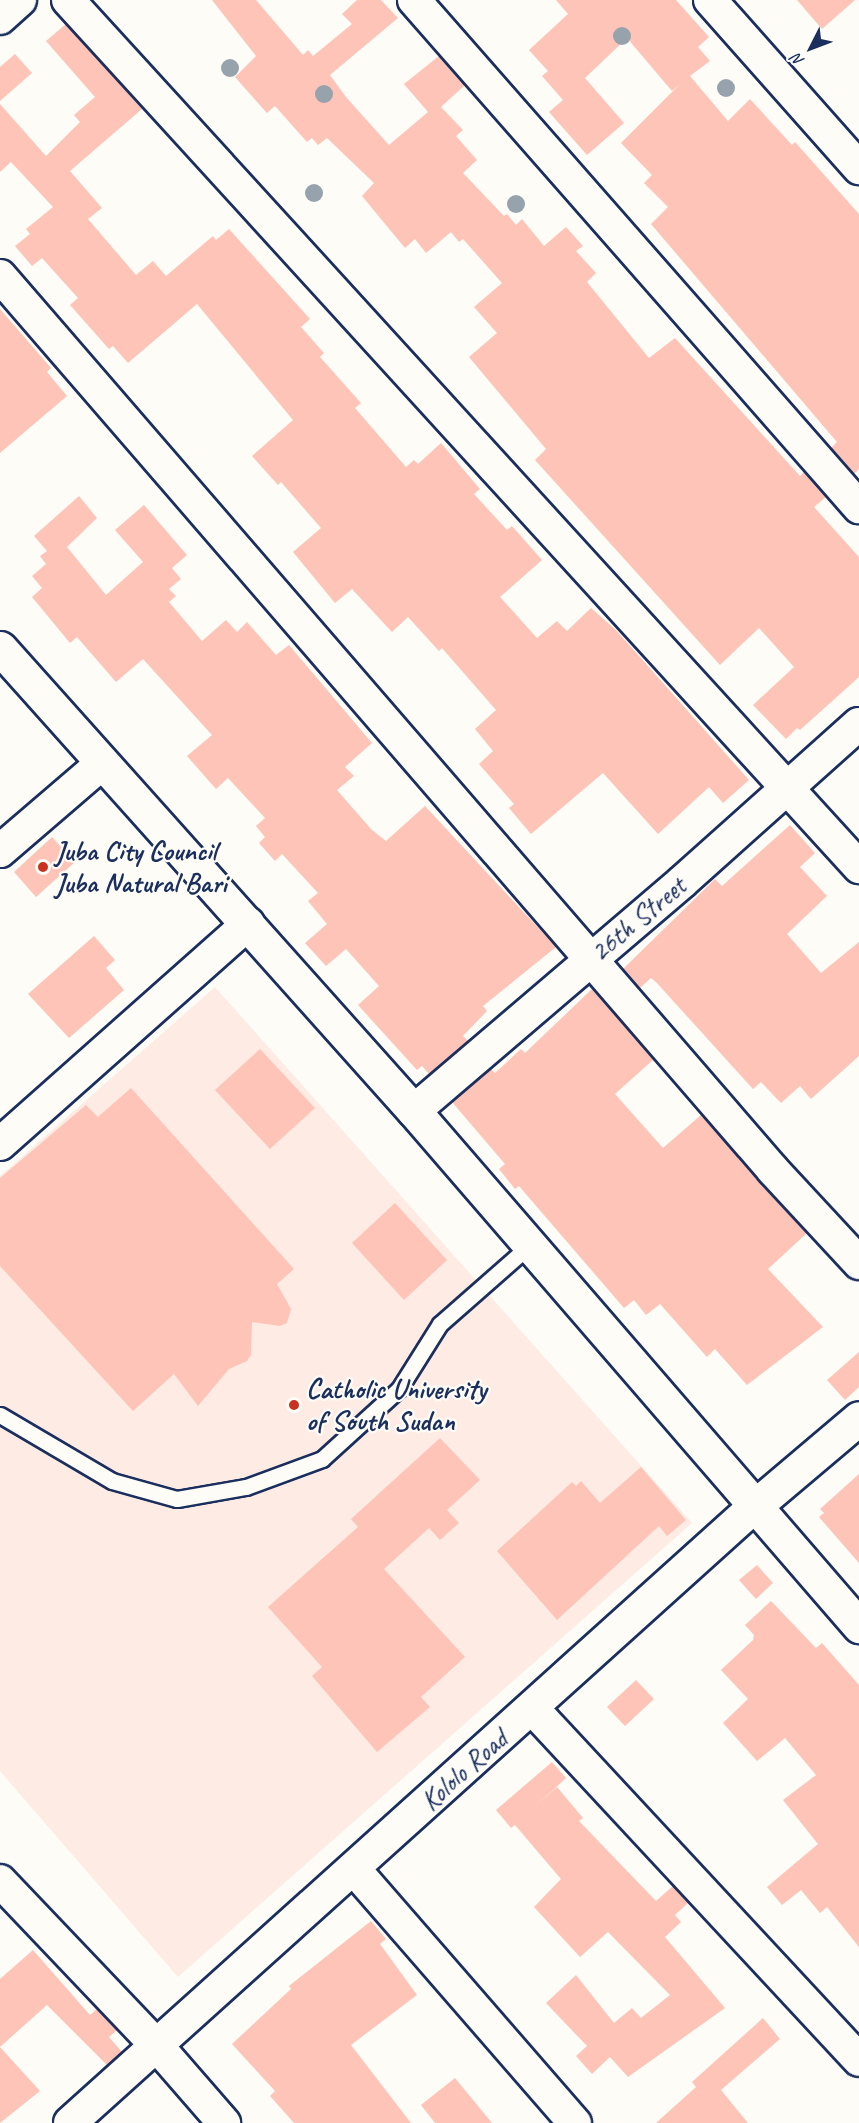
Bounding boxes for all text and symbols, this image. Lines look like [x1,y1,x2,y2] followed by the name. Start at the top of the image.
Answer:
[781,18,841,78] north arrow
[787,50,808,70] text: N
[55,834,230,900] place label: Juba City Council Juba Natural Bari
[36,860,50,874] marker: Juba City Council Juba Natural Bari
[583,869,693,969] street label: 26th Street
[306,1372,486,1438] place label: Catholic University of South Sudan
[287,1398,301,1412] marker: Catholic University of South Sudan
[414,1722,514,1818] street label: Kololo Road

